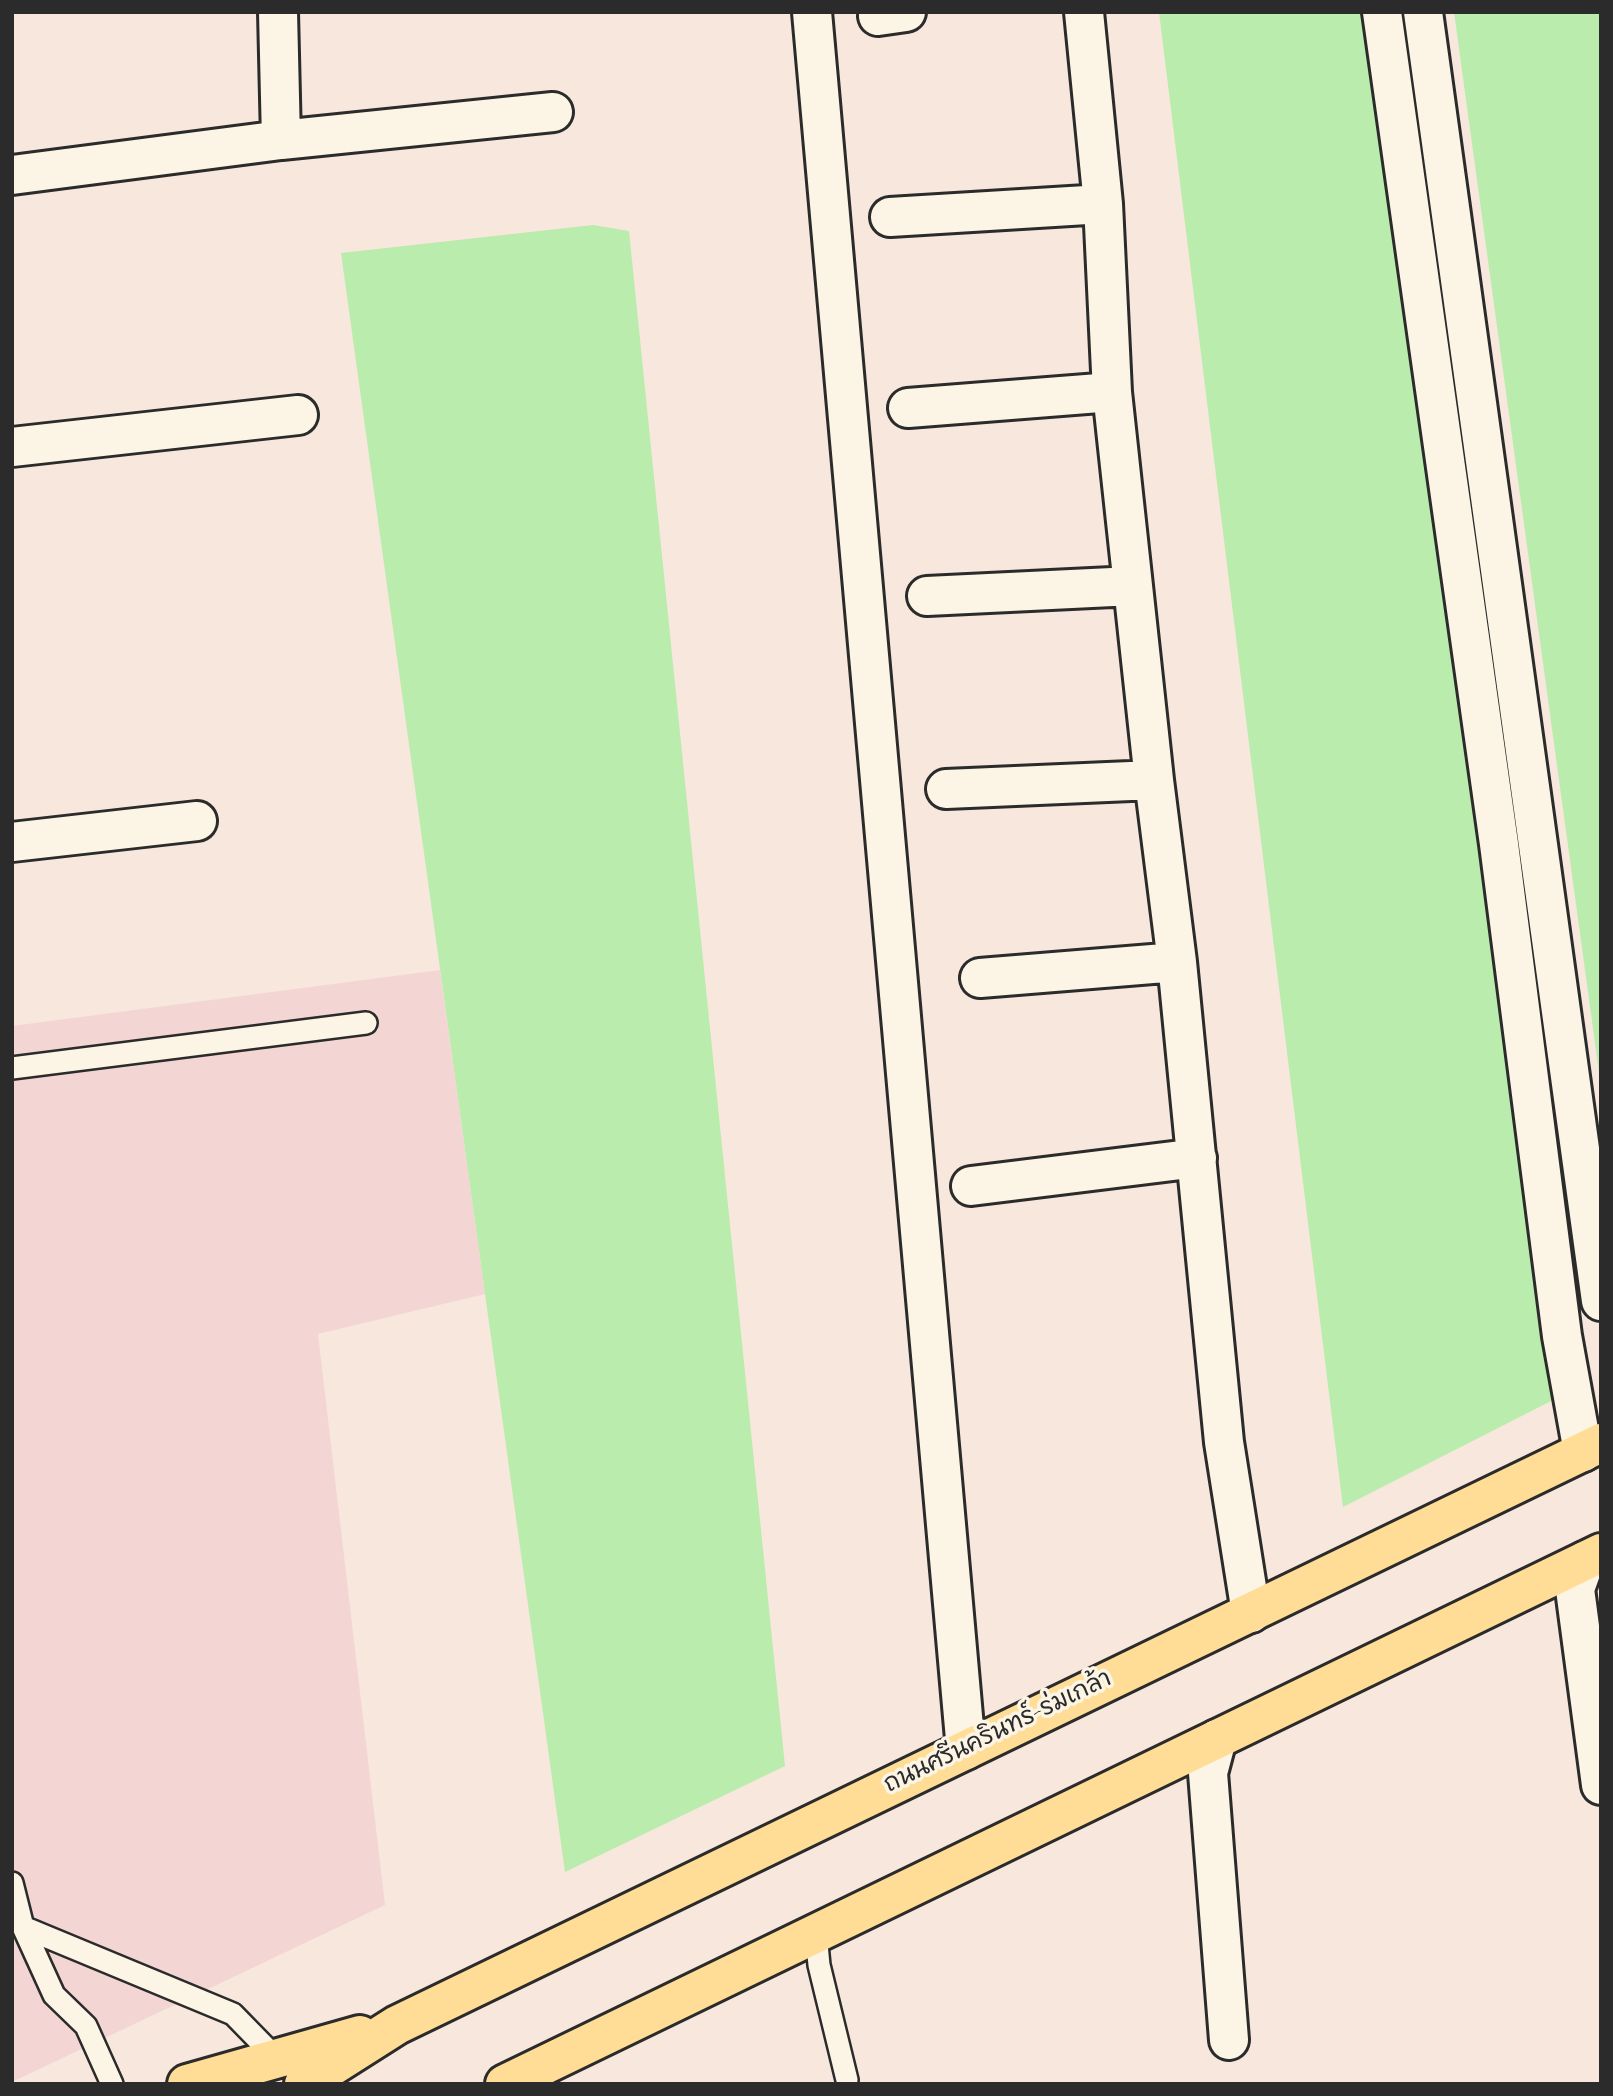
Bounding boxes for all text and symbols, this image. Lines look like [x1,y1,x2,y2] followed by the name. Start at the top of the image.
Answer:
[881,1666,1117,1802] street label: ถนนศรีนครินทร์-ร่มเกล้า

